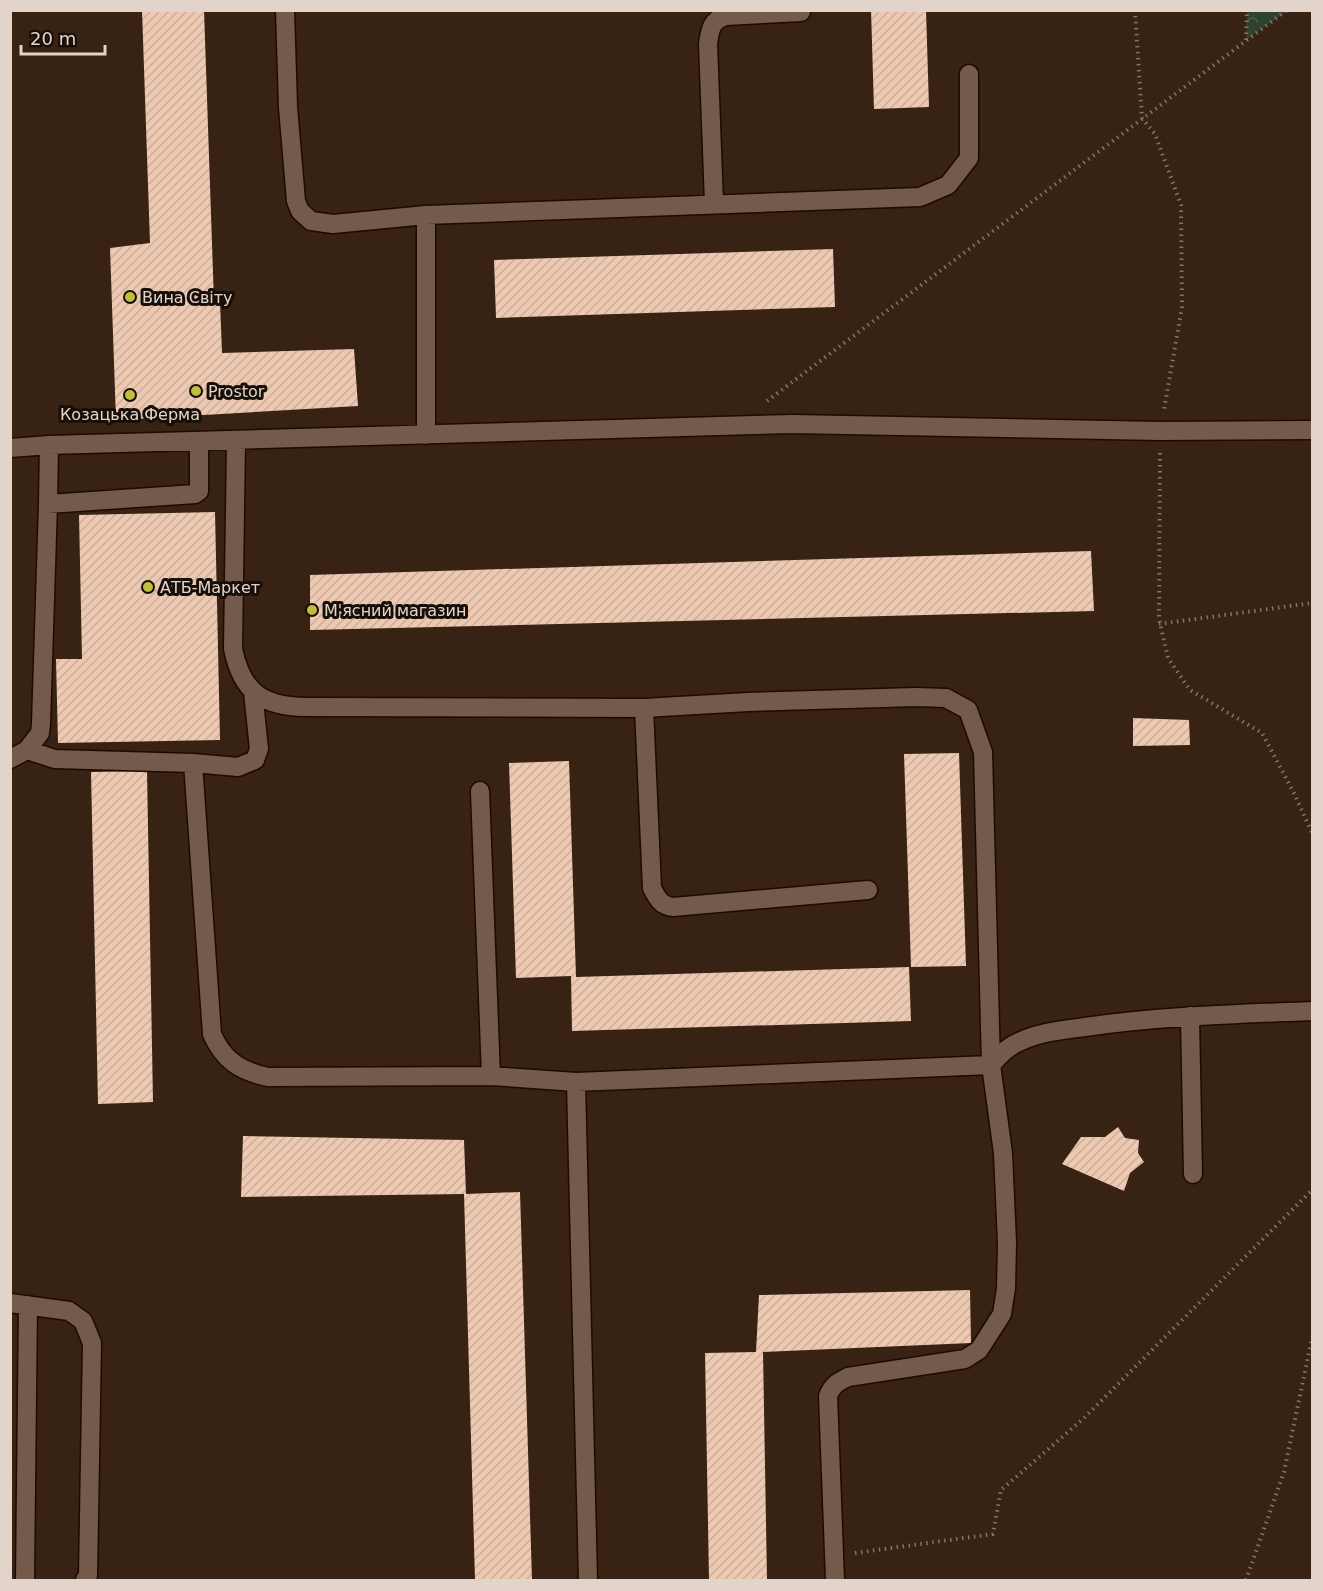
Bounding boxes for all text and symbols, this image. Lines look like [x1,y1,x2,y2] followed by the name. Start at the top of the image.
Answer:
[21,18,105,56] scale bar
[30,28,76,49] text: 20 m
[142,288,233,307] place label: Вина Світу
[123,290,137,304] marker: Вина Світу
[208,382,265,401] place label: Prostor
[189,384,203,398] marker: Prostor
[123,388,137,402] marker: Козацька Ферма
[60,405,200,424] place label: Козацька Ферма
[160,578,260,597] place label: АТБ-Маркет
[141,580,155,594] marker: АТБ-Маркет
[324,601,466,620] place label: М'ясний магазин
[305,603,319,617] marker: М'ясний магазин

